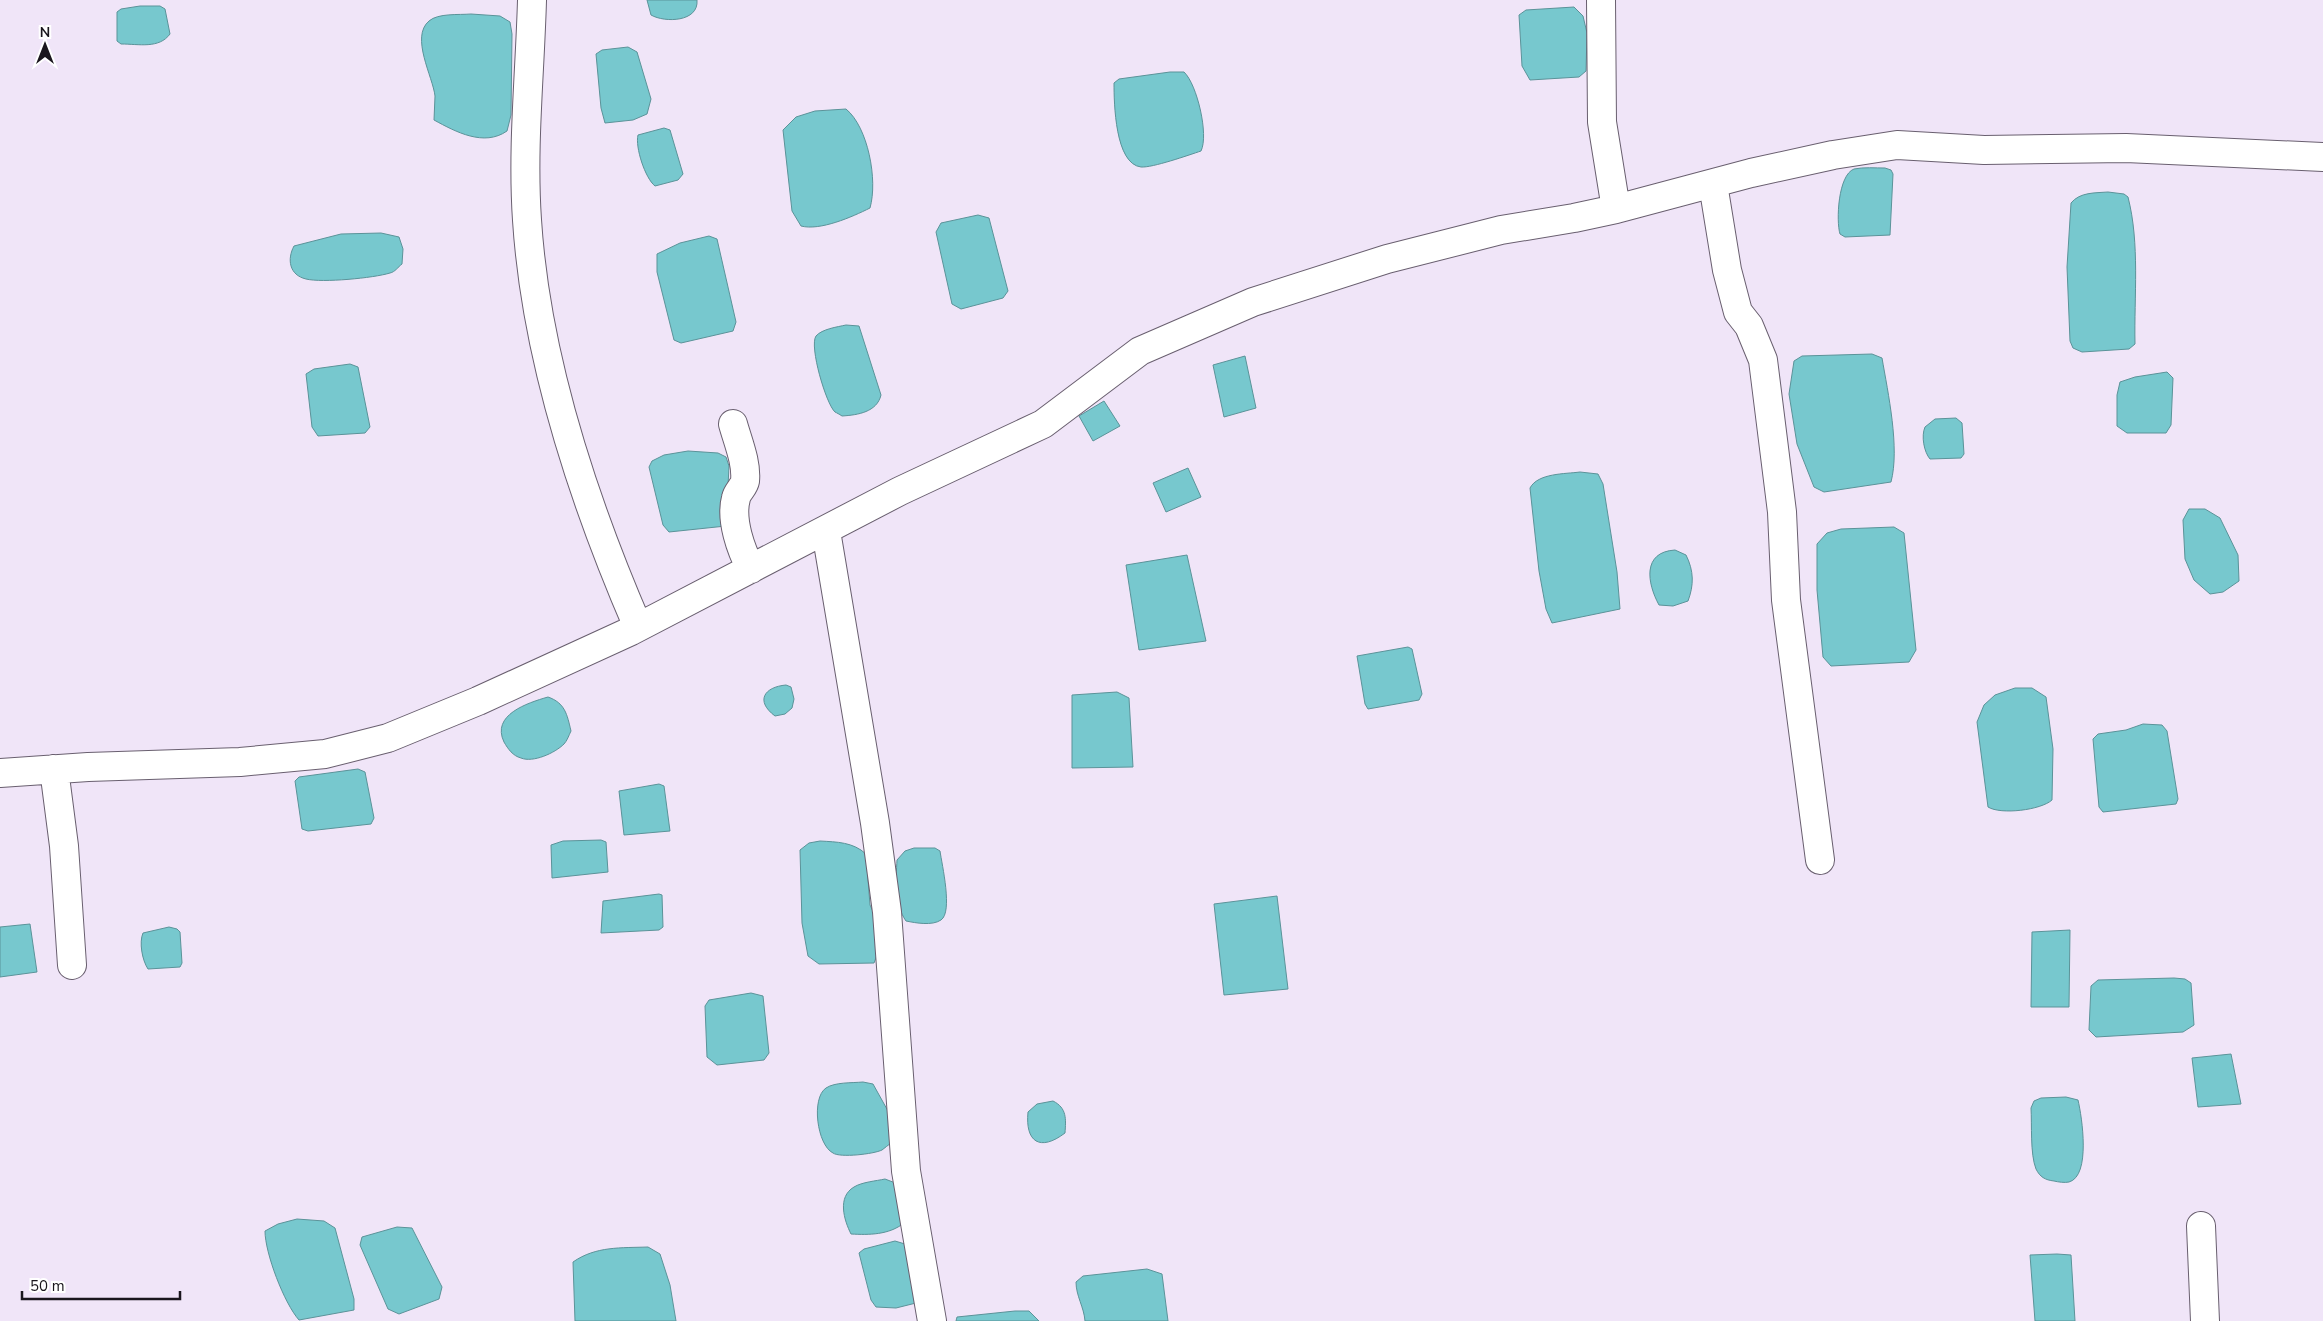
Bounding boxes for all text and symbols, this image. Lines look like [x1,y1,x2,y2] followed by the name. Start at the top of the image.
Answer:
[20,20,70,70] north arrow
[40,23,50,42] text: N
[22,1268,180,1300] scale bar
[30,1276,65,1296] text: 50 m

